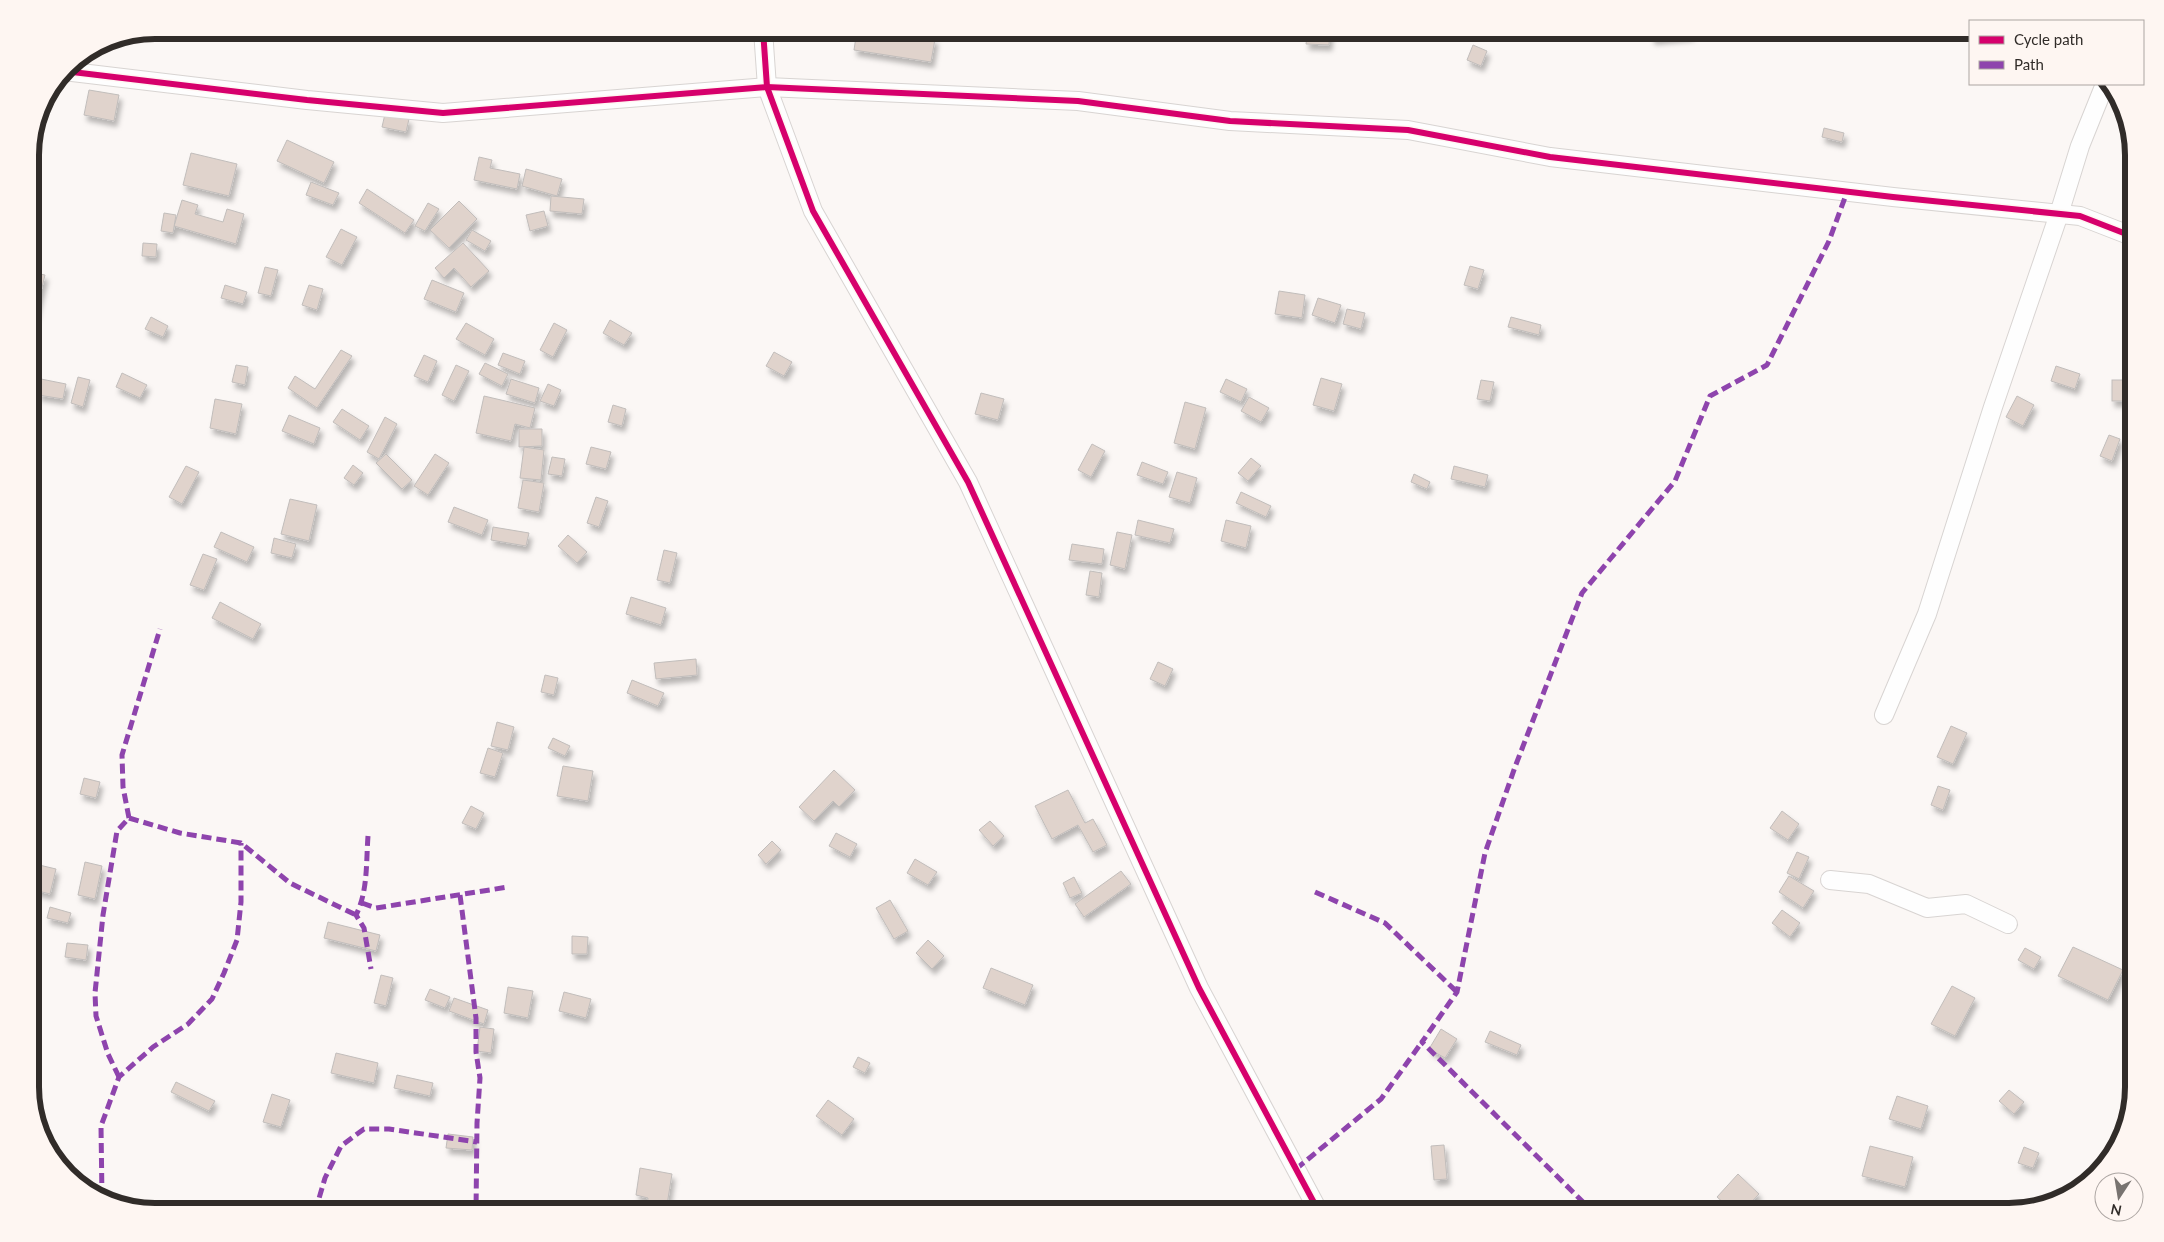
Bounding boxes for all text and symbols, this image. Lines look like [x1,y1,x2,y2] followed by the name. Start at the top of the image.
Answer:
[1969,20,2144,85] legend
[2014,30,2083,48] text: Cycle path
[2014,55,2044,73] text: Path
[2094,1172,2144,1222] north arrow
[2109,1201,2123,1220] text: N

